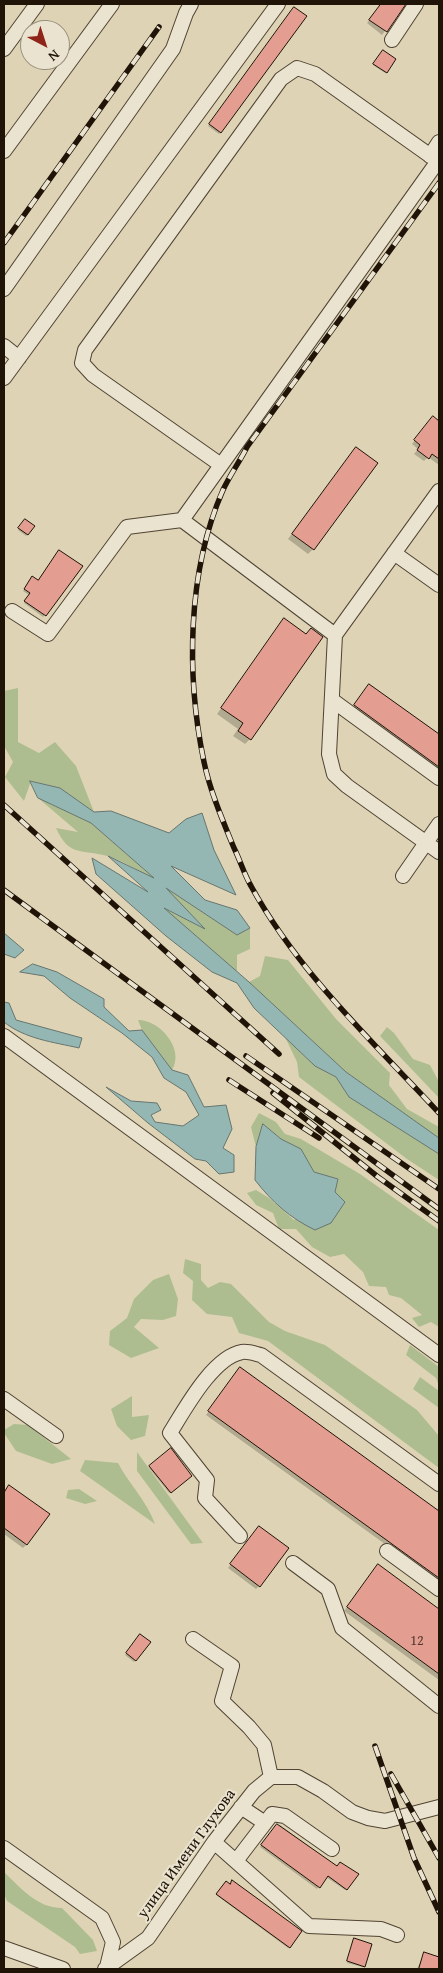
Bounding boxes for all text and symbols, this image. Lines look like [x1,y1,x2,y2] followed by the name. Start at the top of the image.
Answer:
[20,20,70,70] north arrow
[44,45,64,66] text: N
[410,1633,424,1649] house number: 12
[134,1786,240,1922] street label: улица Имени Глухова

